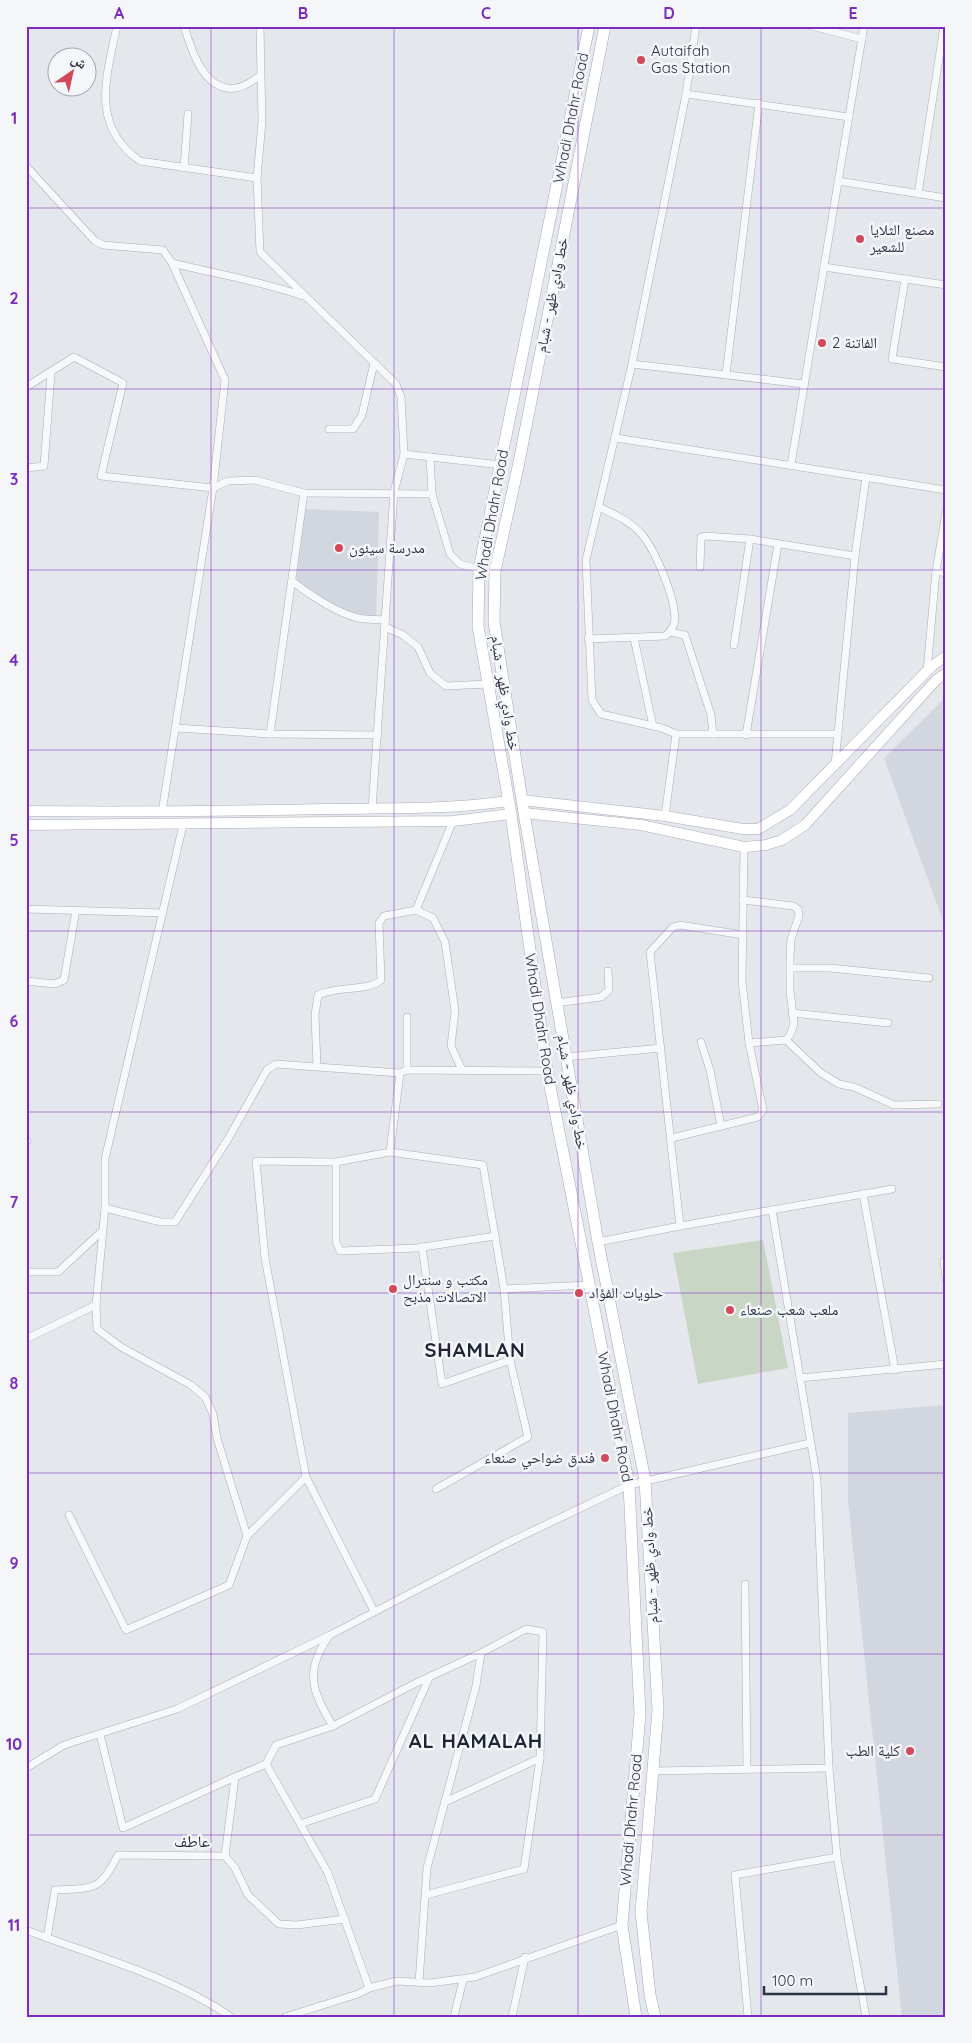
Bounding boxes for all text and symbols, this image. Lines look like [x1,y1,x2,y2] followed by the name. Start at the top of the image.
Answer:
[114,3,125,23] text: A
[298,3,308,23] text: B
[481,3,491,23] text: C
[663,3,675,23] text: D
[848,3,858,23] text: E
[651,41,731,77] place label: Autaifah Gas Station
[48,48,98,98] north arrow
[68,50,91,73] text: ش
[549,51,592,185] street label: Whadi Dhahr Road
[635,54,647,66] marker: Autaifah Gas Station
[11,108,17,128] text: 1
[869,220,935,256] place label: مصنع الثلايا للشعير
[854,233,866,245] marker: مصنع الثلايا للشعير
[531,235,575,354] street label: خط وادي ظهر - شبام
[9,288,19,308] text: 2
[832,333,877,352] place label: الفاتنة 2
[816,337,828,349] marker: الفاتنة 2
[471,448,512,582] street label: Whadi Dhahr Road
[10,469,18,489] text: 3
[349,538,425,558] place label: مدرسة سيئون
[333,542,345,554] marker: مدرسة سيئون
[484,634,524,753] street label: خط وادي ظهر - شبام
[9,650,19,670] text: 4
[9,830,19,850] text: 5
[521,952,560,1086] street label: Whadi Dhahr Road
[10,1011,19,1031] text: 6
[550,1033,592,1152] street label: خط وادي ظهر - شبام
[10,1192,19,1212] text: 7
[403,1270,488,1307] place label: مكتب و سنترال الاتصالات مذبح
[387,1283,399,1295] marker: مكتب و سنترال الاتصالات مذبح
[589,1283,664,1302] place label: حلويات الفؤاد
[573,1287,585,1299] marker: حلويات الفؤاد
[740,1300,838,1319] place label: ملعب شعب صنعاء
[724,1304,736,1316] marker: ملعب شعب صنعاء
[424,1337,526,1362] district label: SHAMLAN
[594,1350,637,1484] street label: Whadi Dhahr Road
[10,1373,19,1393] text: 8
[484,1448,595,1470] place label: فندق ضواحي صنعاء
[599,1452,611,1464] marker: فندق ضواحي صنعاء
[637,1506,665,1624] street label: خط وادي ظهر - شبام
[9,1553,19,1573] text: 9
[409,1728,543,1753] district label: AL HAMALAH
[6,1734,22,1754] text: 10
[845,1741,900,1760] place label: كلية الطب
[904,1745,916,1757] marker: كلية الطب
[615,1753,646,1887] street label: Whadi Dhahr Road
[174,1831,210,1851] district label: عاطف
[8,1915,20,1935] text: 11
[764,1963,887,1995] scale bar
[772,1971,813,1990] text: 100 m

